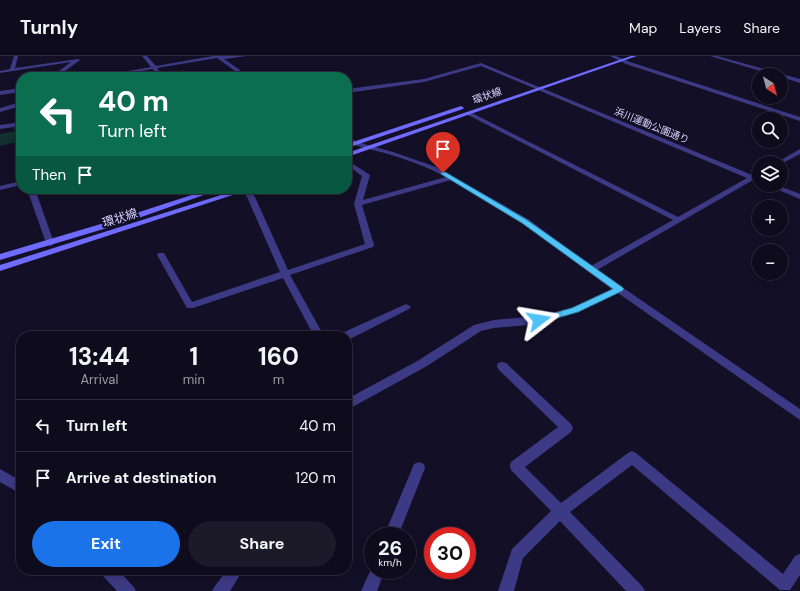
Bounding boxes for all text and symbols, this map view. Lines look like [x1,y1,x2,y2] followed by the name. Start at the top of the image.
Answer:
[20,15,78,40] text: Turnly
[629,19,657,37] text: Map
[679,19,721,37] text: Layers
[743,19,780,37] text: Share
[752,68,788,104] north arrow
[752,68,788,280] map controls
[98,83,169,120] text: 40 m
[471,84,503,107] street label: 環状線
[32,88,84,140] icon: left
[612,104,691,146] street label: 浜川運動公園通り
[752,112,788,148] button: search
[98,119,167,143] text: Turn left
[426,132,460,173] pin
[432,138,454,160] icon: arrive
[752,156,788,192] button: layers
[74,164,96,186] icon: arrive
[32,165,66,185] text: Then
[752,200,788,236] button: +
[100,205,140,231] street label: 環状線
[752,244,788,280] button: −
[518,299,560,341] position arrow
[69,341,130,372] text: 13:44
[189,341,198,372] text: 1
[258,341,299,372] text: 160
[80,371,118,388] text: Arrival
[183,371,205,388] text: min
[273,371,284,388] text: m
[32,415,54,437] icon: left
[66,416,127,436] text: Turn left
[299,416,336,436] text: 40 m
[32,467,54,489] icon: arrive
[66,468,217,488] text: Arrive at destination
[295,468,336,488] text: 120 m
[32,521,180,567] button: Exit
[188,521,336,567] button: Share
[424,527,476,579] speed limit sign: 30
[378,535,402,561] text: 26
[378,556,402,569] text: km/h

